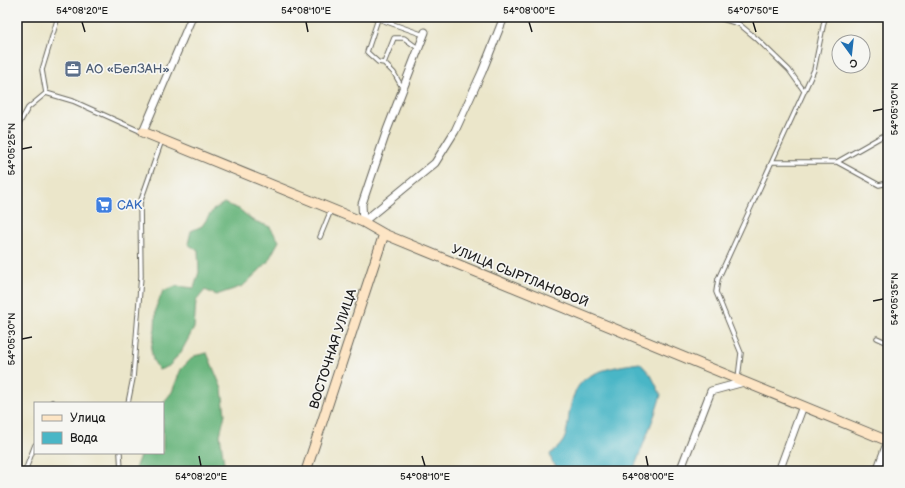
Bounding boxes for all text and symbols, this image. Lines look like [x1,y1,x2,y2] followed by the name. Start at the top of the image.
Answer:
[56,5,108,17] text: 54°08'20"E
[281,5,331,17] text: 54°08'10"E
[503,5,555,17] text: 54°08'00"E
[728,5,779,17] text: 54°07'50"E
[831,34,871,74] north arrow
[848,56,859,71] text: С
[63,59,83,79] office icon: АО «БелЗАН»
[85,61,170,77] place label: АО «БелЗАН»
[889,82,901,136] text: 54°05'30"N
[6,123,18,175] text: 54°05'25"N
[94,195,114,215] supermarket icon: САК
[117,197,143,213] place label: САК
[449,241,591,311] street label: УЛИЦА СЫРТЛАНОВОЙ
[889,272,901,326] text: 54°05'35"N
[306,287,360,411] street label: ВОСТОЧНАЯ УЛИЦА
[6,312,18,366] text: 54°05'30"N
[34,402,164,454] legend
[70,411,106,426] text: Улица
[70,431,98,446] text: Вода
[175,471,227,483] text: 54°08'20"E
[400,471,450,483] text: 54°08'10"E
[622,471,674,483] text: 54°08'00"E

